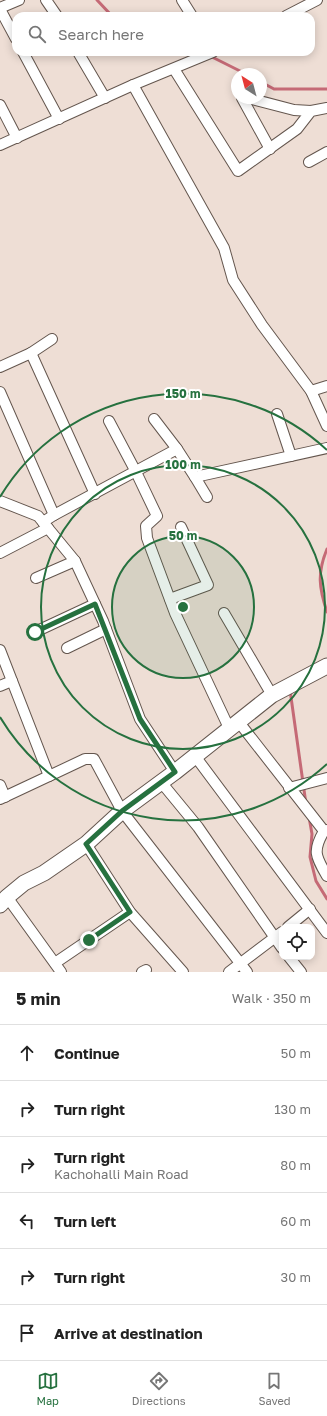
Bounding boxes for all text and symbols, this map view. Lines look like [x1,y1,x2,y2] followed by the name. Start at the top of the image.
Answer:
[12,12,315,56] search box
[26,23,48,45] icon: search
[58,25,144,43] text: Search here
[231,68,267,104] north arrow
[166,386,200,401] text: 150 m
[165,457,201,472] text: 100 m
[169,528,197,543] text: 50 m
[176,600,190,614] centre of rings
[26,623,44,641] route start
[279,924,315,960] map controls
[279,924,315,960] button: locate
[80,931,98,949] route end
[16,988,60,1009] text: 5 min
[232,990,311,1006] text: Walk · 350 m
[16,1042,38,1064] icon: ahead
[54,1044,120,1062] text: Continue
[281,1045,311,1061] text: 50 m
[16,1098,38,1120] icon: right
[54,1100,125,1118] text: Turn right
[274,1101,311,1117] text: 130 m
[54,1148,125,1166] text: Turn right
[16,1154,38,1176] icon: right
[280,1157,311,1173] text: 80 m
[54,1166,189,1182] text: Kachohalli Main Road
[16,1210,38,1232] icon: left
[54,1212,116,1230] text: Turn left
[280,1213,311,1229] text: 60 m
[16,1266,38,1288] icon: right
[54,1268,125,1286] text: Turn right
[281,1269,311,1285] text: 30 m
[16,1322,38,1344] icon: arrive
[54,1324,203,1342] text: Arrive at destination
[36,1370,59,1407] tab: Map
[132,1370,186,1407] tab: Directions
[258,1370,291,1407] tab: Saved

